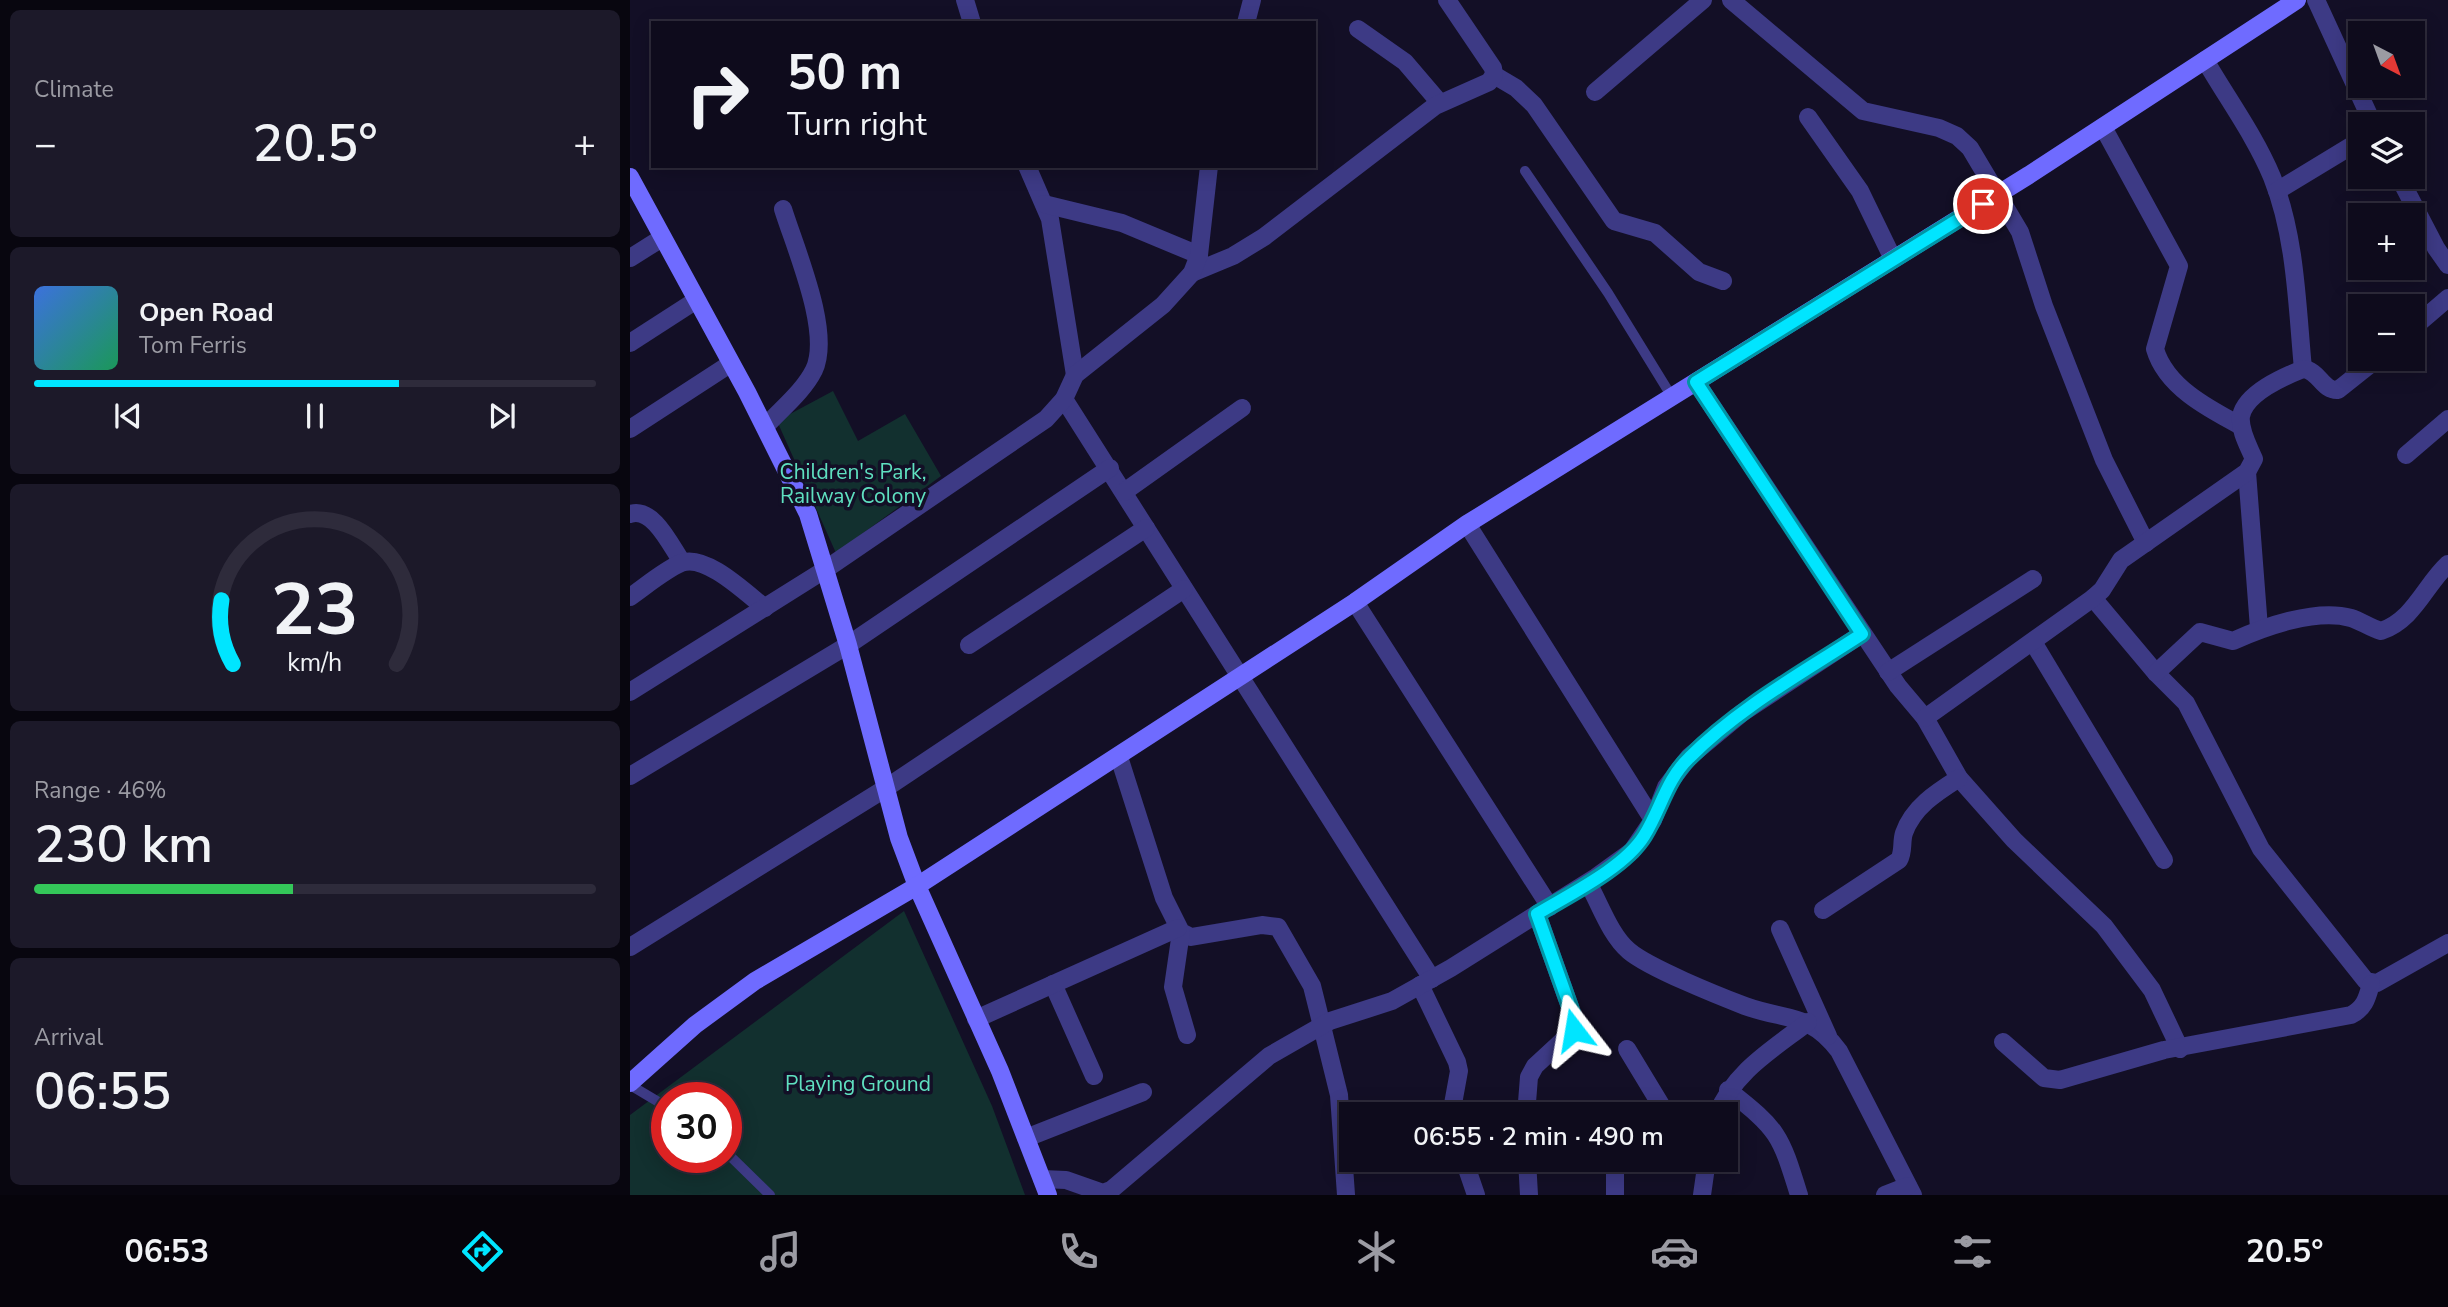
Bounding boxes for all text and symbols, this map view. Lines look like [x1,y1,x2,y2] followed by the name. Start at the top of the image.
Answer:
[2348,21,2426,98] north arrow
[2348,21,2425,371] map controls
[787,39,902,106] text: 50 m
[672,49,763,140] icon: right
[34,74,114,105] text: Climate
[787,103,927,146] text: Turn right
[252,108,378,179] text: 20.5°
[2348,112,2425,189] button: layers
[34,119,57,170] text: −
[573,119,596,170] text: +
[1953,174,2013,234] pin
[1964,185,2002,223] icon: arrive
[2348,203,2425,280] button: +
[2348,294,2425,371] button: −
[139,295,274,330] text: Open Road
[139,330,247,361] text: Tom Ferris
[109,397,147,435] icon: previous
[296,397,334,435] icon: pause
[483,397,521,435] icon: next
[780,458,926,510] park label: Children's Park, Railway Colony
[271,560,359,660] text: 23
[287,645,343,679] text: km/h
[34,775,166,806] text: Range · 46%
[34,809,213,880] text: 230 km
[1537,993,1611,1067] position arrow
[34,1022,103,1053] text: Arrival
[34,1056,171,1127] text: 06:55
[785,1070,931,1098] park label: Playing Ground
[651,1082,742,1173] speed limit sign: 30
[1413,1119,1664,1154] text: 06:55 · 2 min · 490 m
[458,1227,507,1276] icon: directions
[756,1227,805,1276] icon: music
[1054,1227,1103,1276] icon: phone
[1352,1227,1401,1276] icon: climate
[1650,1227,1699,1276] icon: car
[1948,1227,1997,1276] icon: filters
[124,1230,209,1273] text: 06:53
[2246,1230,2323,1273] text: 20.5°

